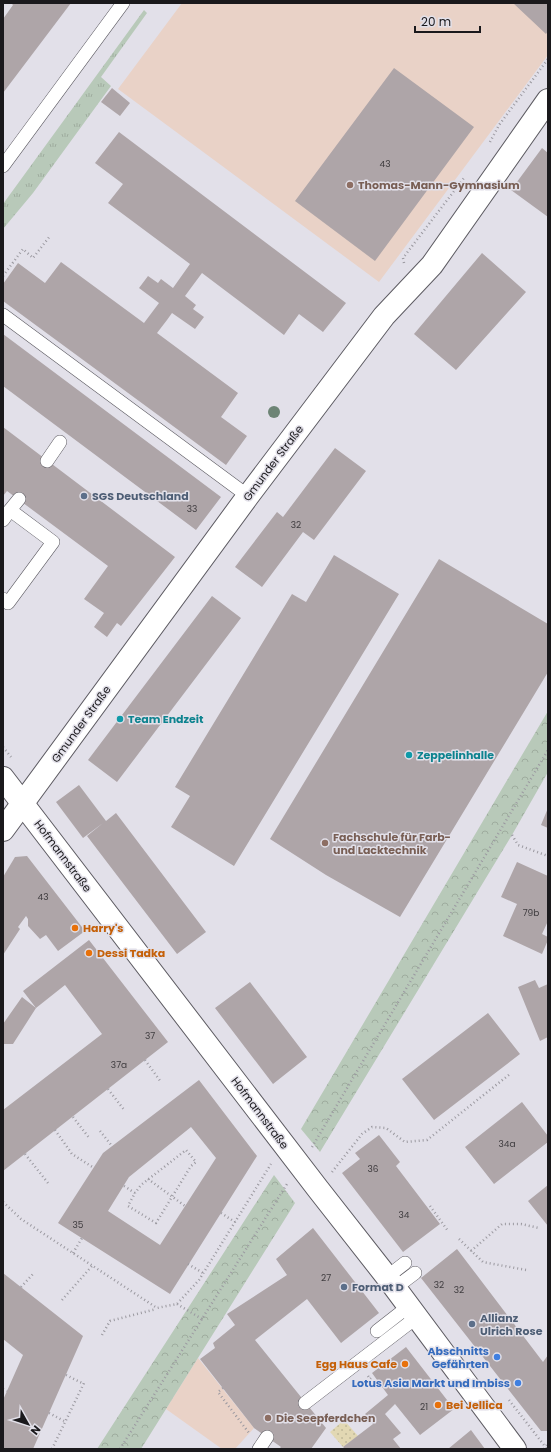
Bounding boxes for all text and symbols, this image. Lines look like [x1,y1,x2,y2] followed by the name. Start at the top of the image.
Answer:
[415,8,480,34] scale bar
[421,13,451,30] text: 20 m
[380,158,390,170] house number: 43
[358,177,520,193] place label: Thomas-Mann-Gymnasium
[345,180,355,190] marker: Thomas-Mann-Gymnasium
[239,421,307,504] street label: Gmunder Straße
[92,488,189,504] place label: SGS Deutschland
[79,491,89,501] marker: SGS Deutschland
[187,503,197,515] house number: 33
[291,519,301,531] house number: 32
[48,682,114,766] street label: Gmunder Straße
[128,711,204,727] place label: Team Endzeit
[115,714,125,724] marker: Team Endzeit
[417,747,494,763] place label: Zeppelinhalle
[404,750,414,760] marker: Zeppelinhalle
[31,817,96,896] street label: Hofmannstraße
[333,829,451,858] place label: Fachschule für Farb- und Lacktechnik
[320,838,330,848] marker: Fachschule für Farb- und Lacktechnik
[38,891,48,903] house number: 43
[523,907,539,919] house number: 79b
[83,920,123,936] place label: Harry's
[70,923,80,933] marker: Harry's
[97,945,165,961] place label: Dessi Tadka
[84,948,94,958] marker: Dessi Tadka
[145,1030,155,1042] house number: 37
[111,1059,127,1071] house number: 37a
[228,1074,293,1153] street label: Hofmannstraße
[498,1138,516,1150] house number: 34a
[367,1163,379,1175] house number: 36
[399,1209,410,1221] house number: 34
[73,1219,84,1231] house number: 35
[321,1272,331,1284] house number: 27
[352,1279,404,1295] place label: Format D
[434,1279,444,1291] house number: 32
[339,1282,349,1292] marker: Format D
[454,1284,464,1296] house number: 32
[480,1310,543,1339] place label: Allianz Ulrich Rose
[467,1319,477,1329] marker: Allianz Ulrich Rose
[427,1343,489,1372] place label: Abschnitts Gefährten
[492,1352,502,1362] marker: Abschnitts Gefährten
[316,1356,397,1372] place label: Egg Haus Cafe
[400,1359,410,1369] marker: Egg Haus Cafe
[352,1375,510,1391] place label: Lotus Asia Markt und Imbiss
[513,1378,523,1388] marker: Lotus Asia Markt und Imbiss
[446,1397,503,1413] place label: Bei Jellica
[433,1400,443,1410] marker: Bei Jellica
[420,1401,428,1413] house number: 21
[8,1404,48,1444] north arrow
[276,1410,375,1426] place label: Die Seepferdchen
[263,1413,273,1423] marker: Die Seepferdchen
[27,1422,45,1439] text: N

